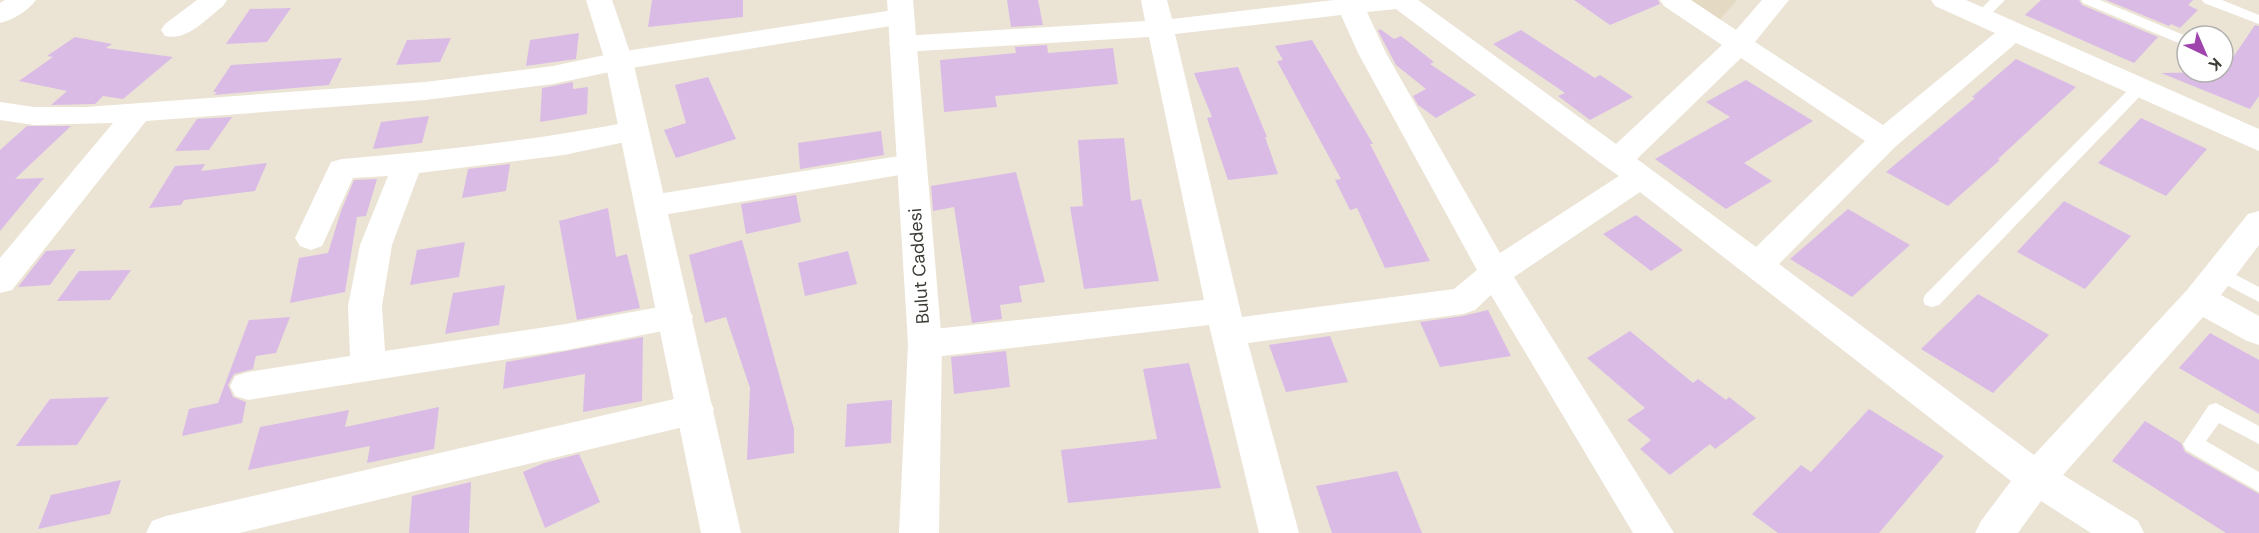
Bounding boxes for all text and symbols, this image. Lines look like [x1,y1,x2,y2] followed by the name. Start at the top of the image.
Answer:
[2175,24,2235,84] north arrow
[2204,53,2226,76] text: K
[903,207,935,325] street label: Bulut Caddesi

